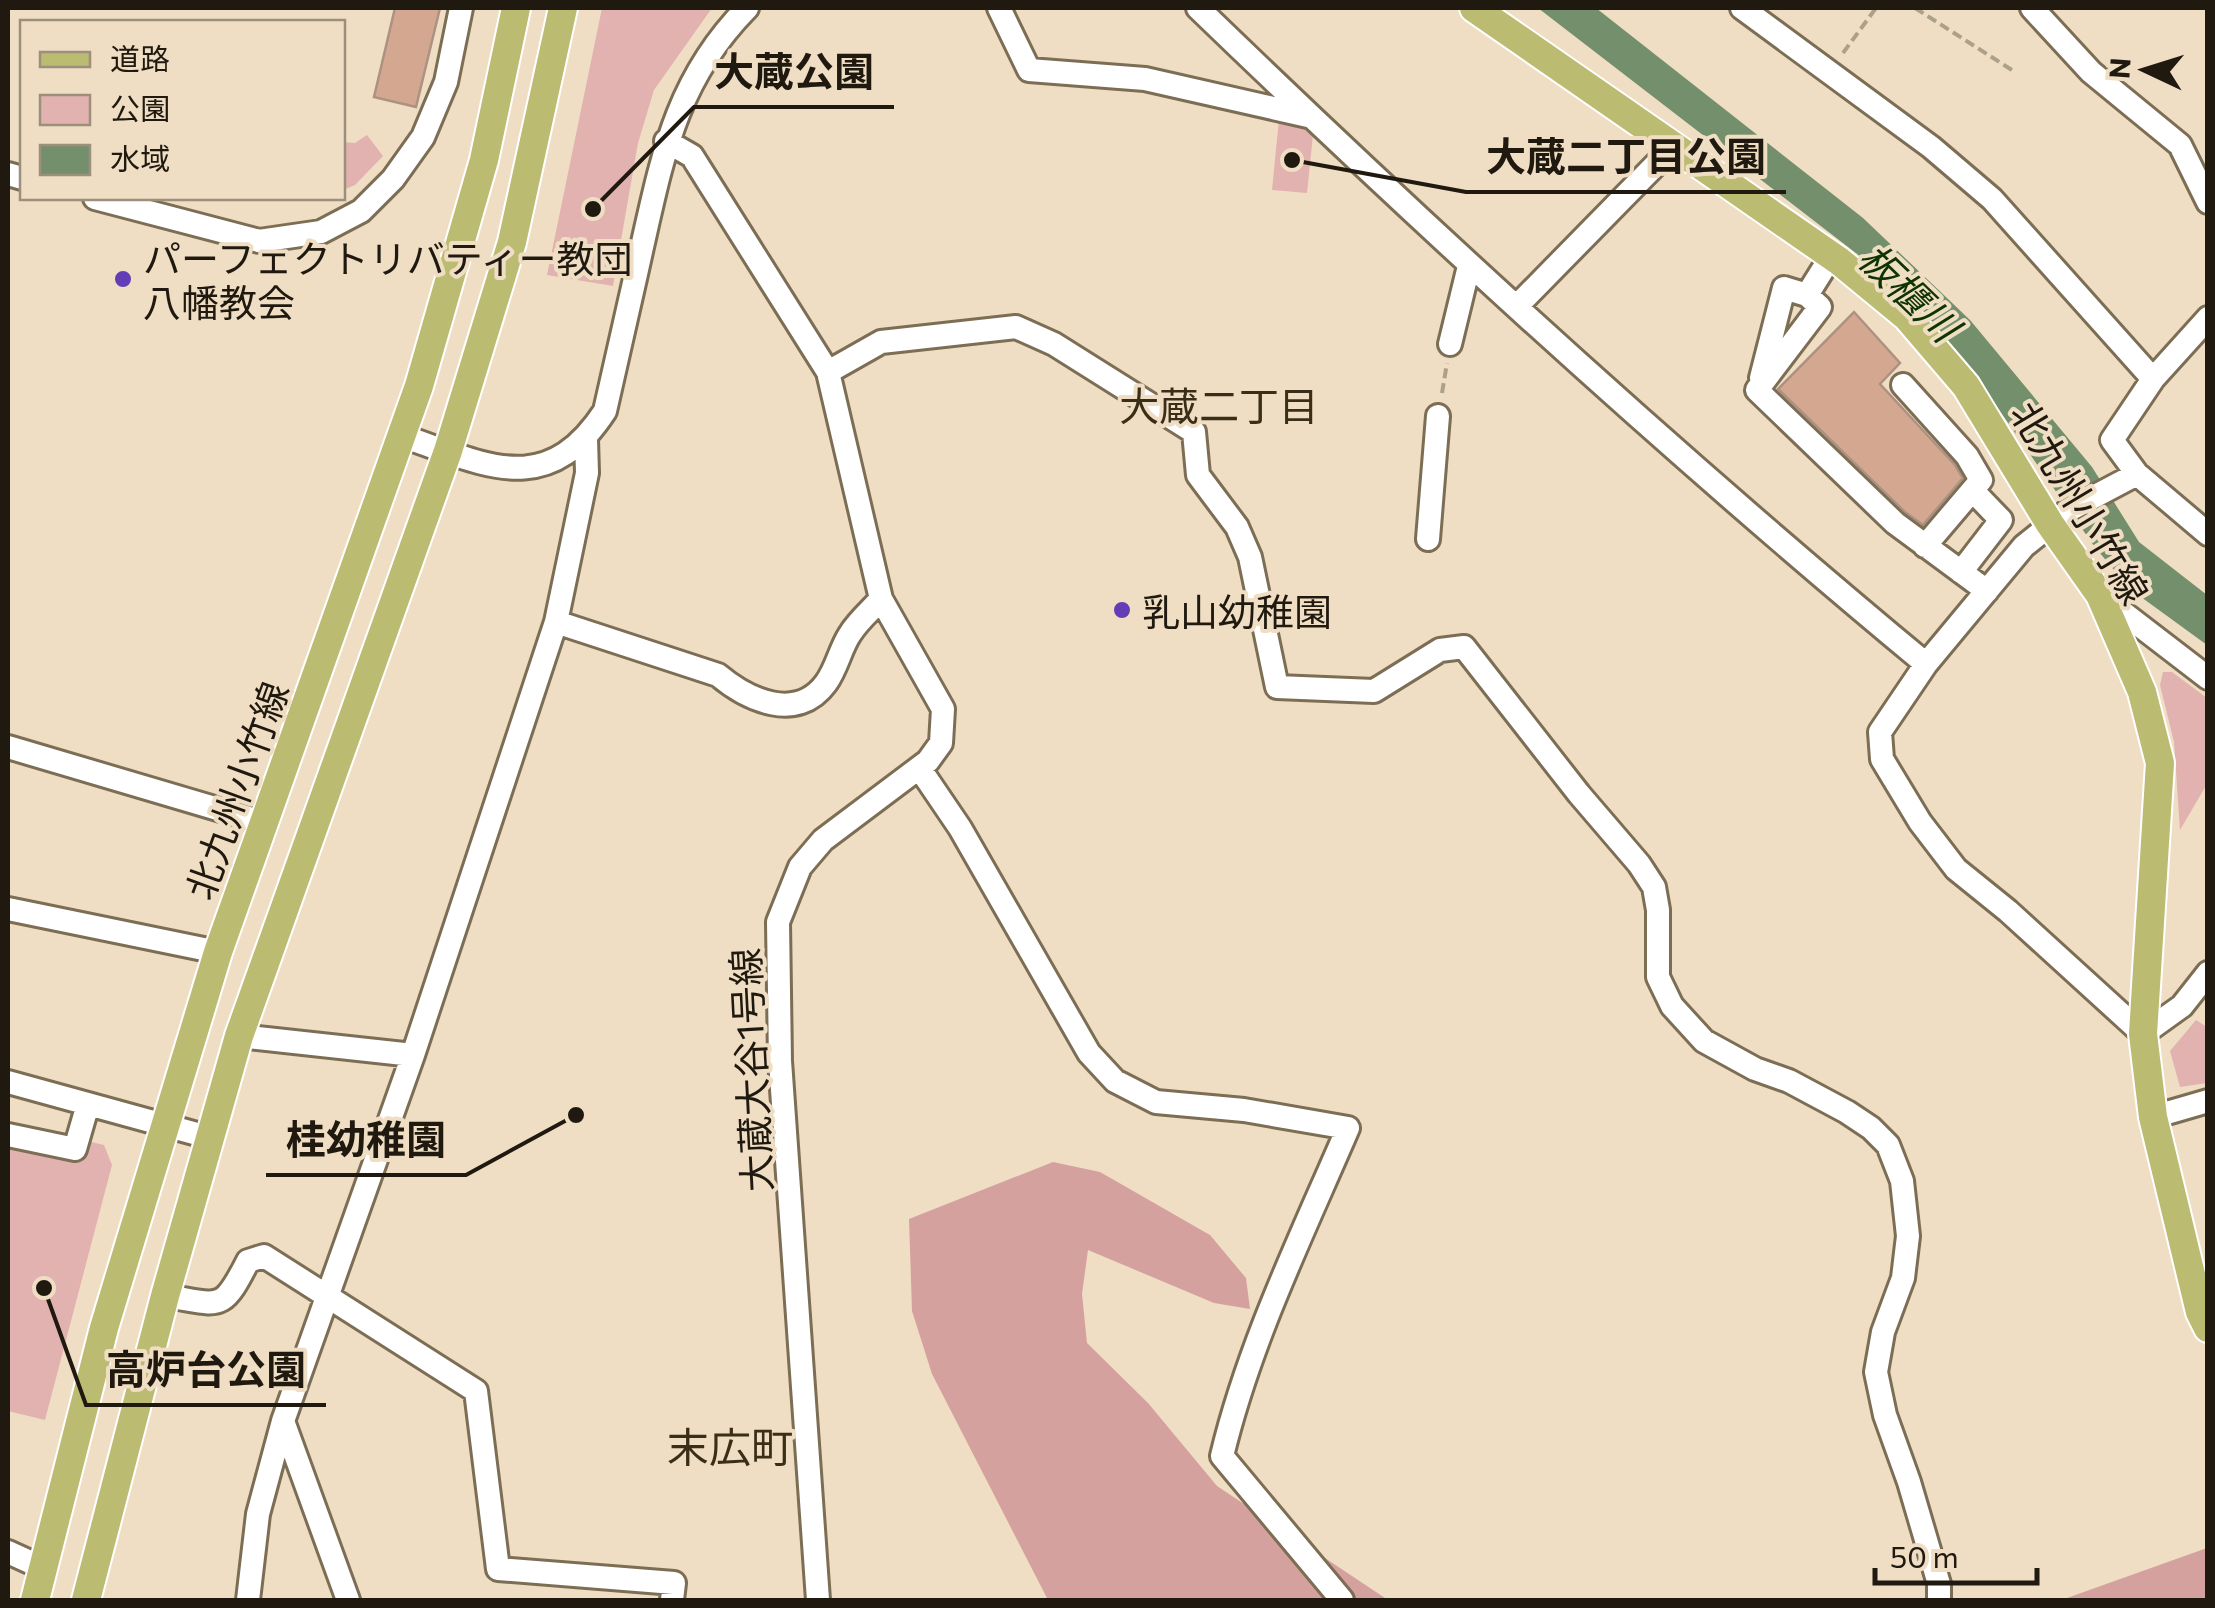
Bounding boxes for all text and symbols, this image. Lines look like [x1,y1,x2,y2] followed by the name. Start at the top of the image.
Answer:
[20,20,345,200] legend
[2095,20,2195,120] north arrow
[694,37,894,107] callout: 大蔵公園
[110,39,170,76] text: 道路
[714,45,874,94] text: 大蔵公園
[2101,57,2137,80] text: N
[110,89,170,126] text: 公園
[1466,122,1786,192] callout: 大蔵二丁目公園
[1486,130,1766,179] text: 大蔵二丁目公園
[110,139,170,176] text: 水域
[1850,232,1973,353] water label: 板櫃川
[143,234,632,325] place label: パーフェクトリバティー教団 八幡教会
[112,268,134,290] marker: パーフェクトリバティー教団 八幡教会
[1119,380,1319,429] district label: 大蔵二丁目
[2002,392,2160,612] street label: 北九州小竹線
[1142,587,1332,634] place label: 乳山幼稚園
[1111,599,1133,621] marker: 乳山幼稚園
[175,675,297,905] street label: 北九州小竹線
[720,947,780,1193] street label: 大蔵大谷1号線
[266,1105,466,1175] callout: 桂幼稚園
[286,1113,446,1162] text: 桂幼稚園
[86,1335,326,1405] callout: 高炉台公園
[106,1343,306,1392] text: 高炉台公園
[667,1420,793,1472] district label: 末広町
[1875,1523,2038,1585] scale bar
[1890,1537,1959,1574] text: 50 m

